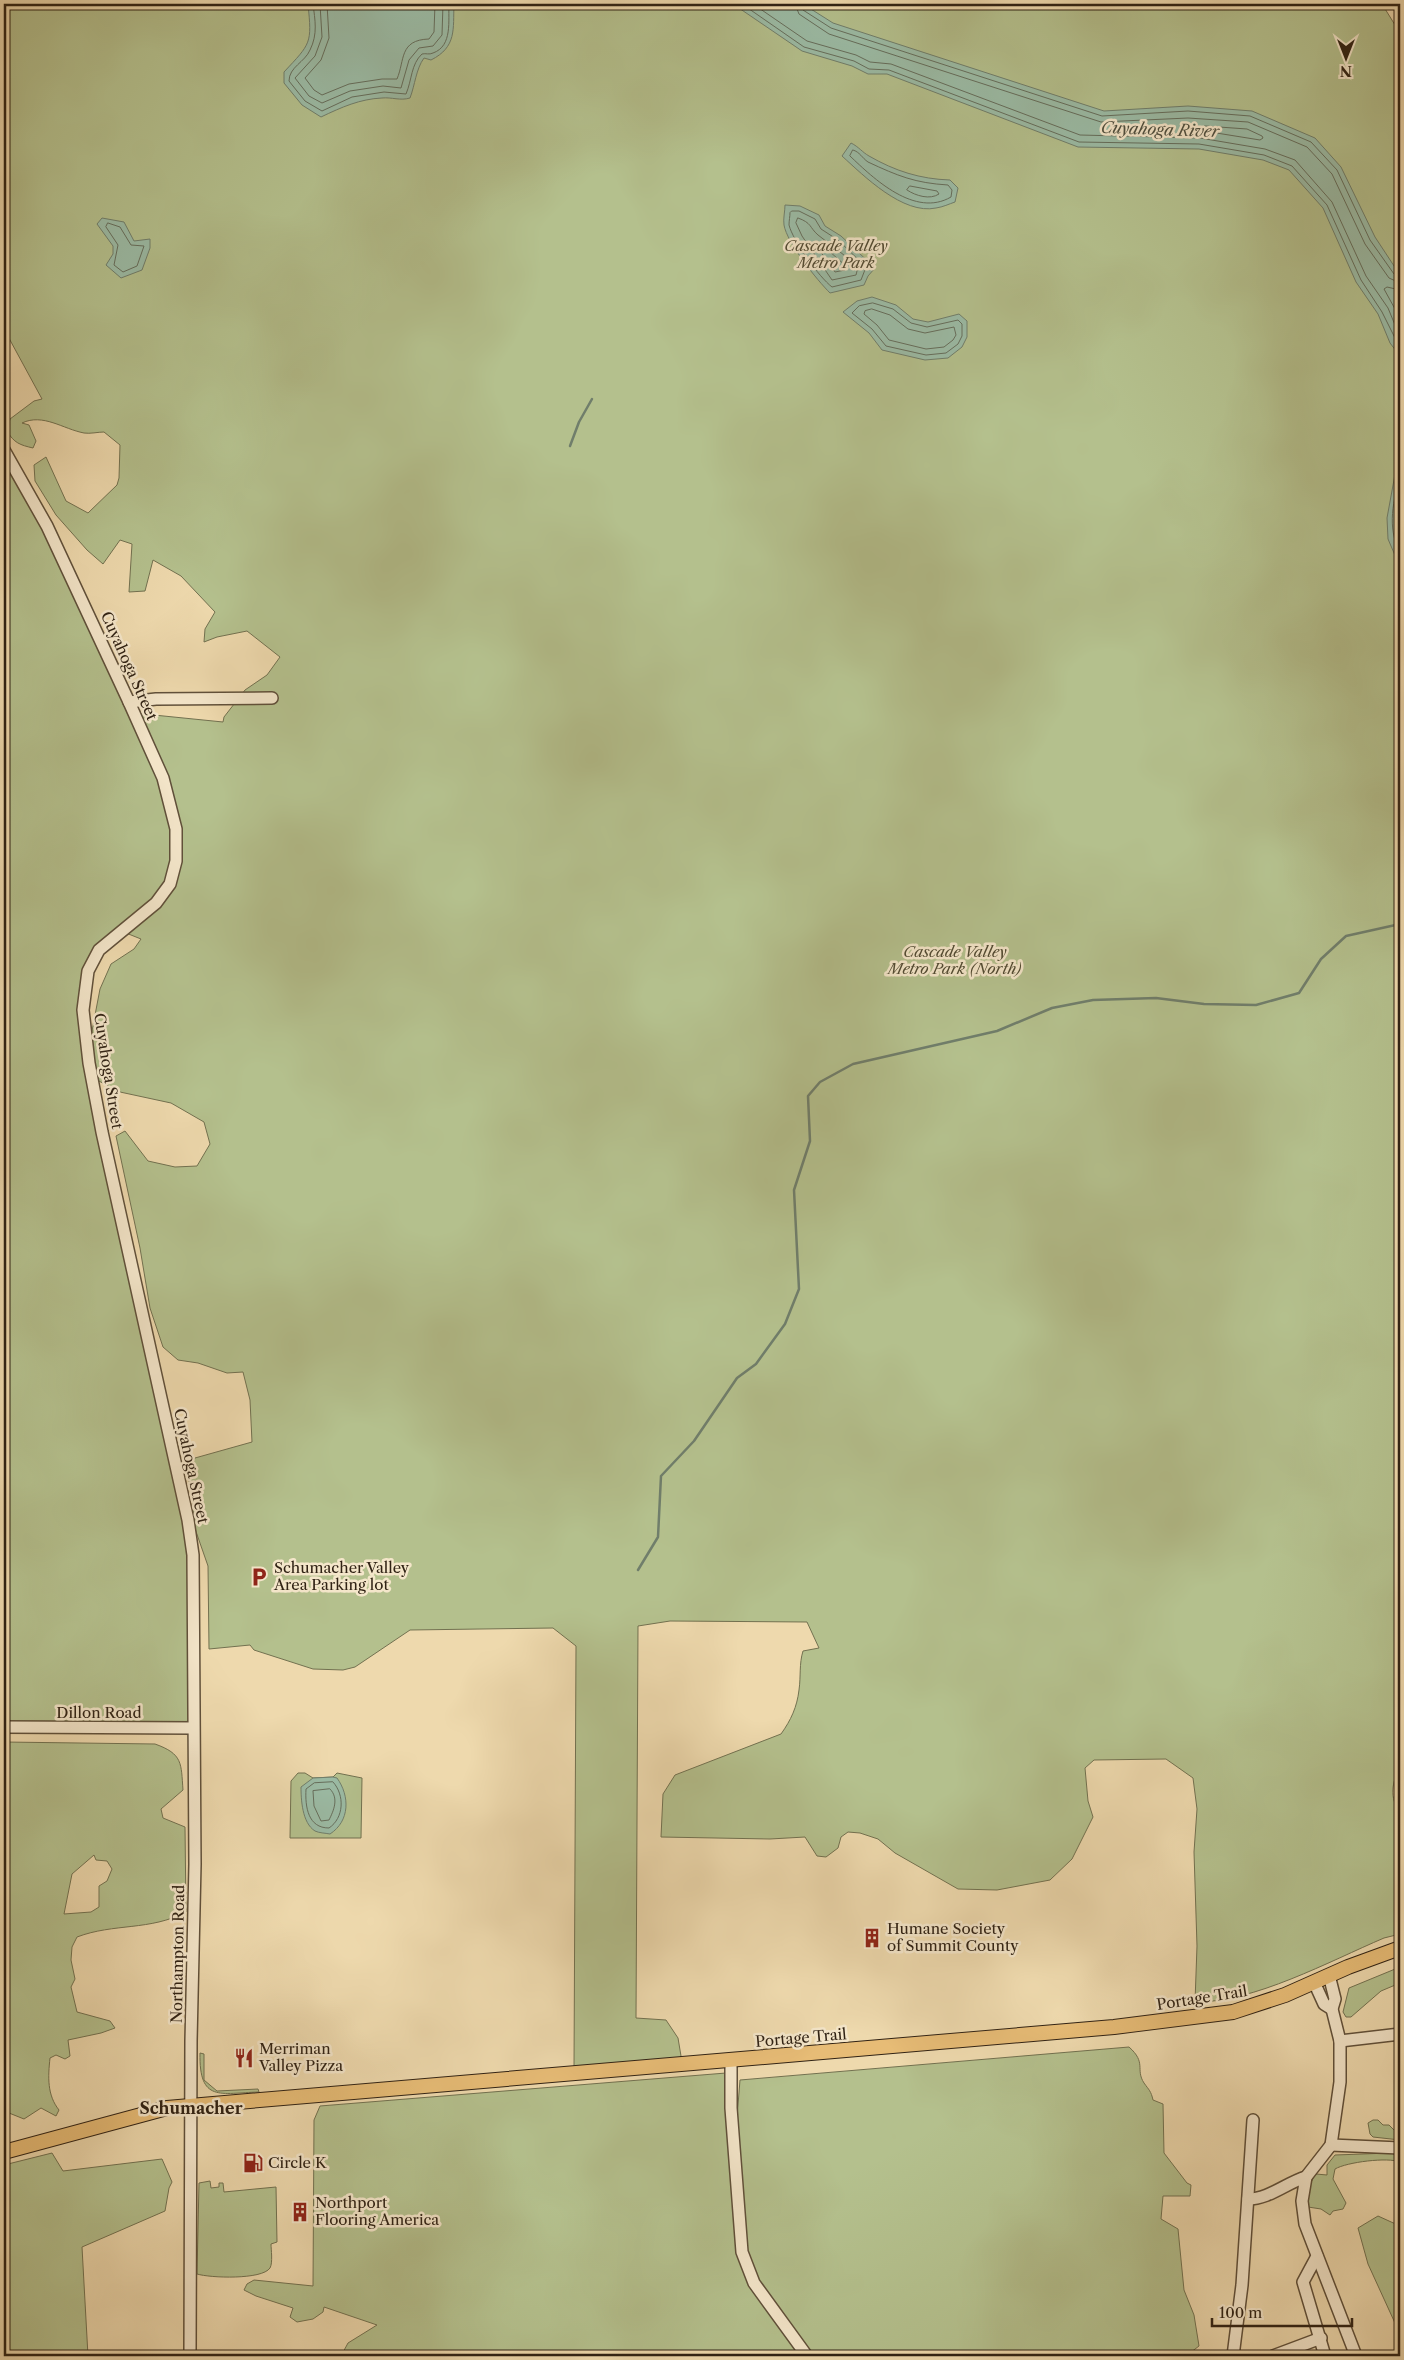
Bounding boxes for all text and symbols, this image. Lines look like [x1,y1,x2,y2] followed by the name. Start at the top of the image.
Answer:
[1322,32,1372,82] north arrow
[1340,62,1352,80] text: N
[1101,117,1221,141] water label: Cuyahoga River
[784,236,888,272] park label: Cascade Valley Metro Park
[97,608,162,724] street label: Cuyahoga Street
[886,942,1022,978] park label: Cascade Valley Metro Park (North)
[90,1012,127,1131] street label: Cuyahoga Street
[170,1407,213,1526] street label: Cuyahoga Street
[273,1558,410,1594] place label: Schumacher Valley Area Parking lot
[248,1566,270,1588] parking icon: Schumacher Valley Area Parking lot
[56,1703,142,1722] street label: Dillon Road
[167,1885,188,2023] street label: Northampton Road
[887,1919,1019,1955] place label: Humane Society of Summit County
[861,1927,883,1949] building icon: Humane Society of Summit County
[1155,1981,1249,2014] street label: Portage Trail
[754,2024,848,2051] street label: Portage Trail
[258,2039,343,2075] place label: Merriman Valley Pizza
[233,2047,255,2069] restaurant icon: Merriman Valley Pizza
[140,2098,243,2118] district label: Schumacher
[242,2152,264,2174] fuel station icon: Circle K
[268,2153,328,2172] place label: Circle K
[315,2193,439,2229] place label: Northport Flooring America
[289,2201,311,2223] building icon: Northport Flooring America
[1212,2295,1352,2327] scale bar
[1219,2303,1262,2322] text: 100 m

